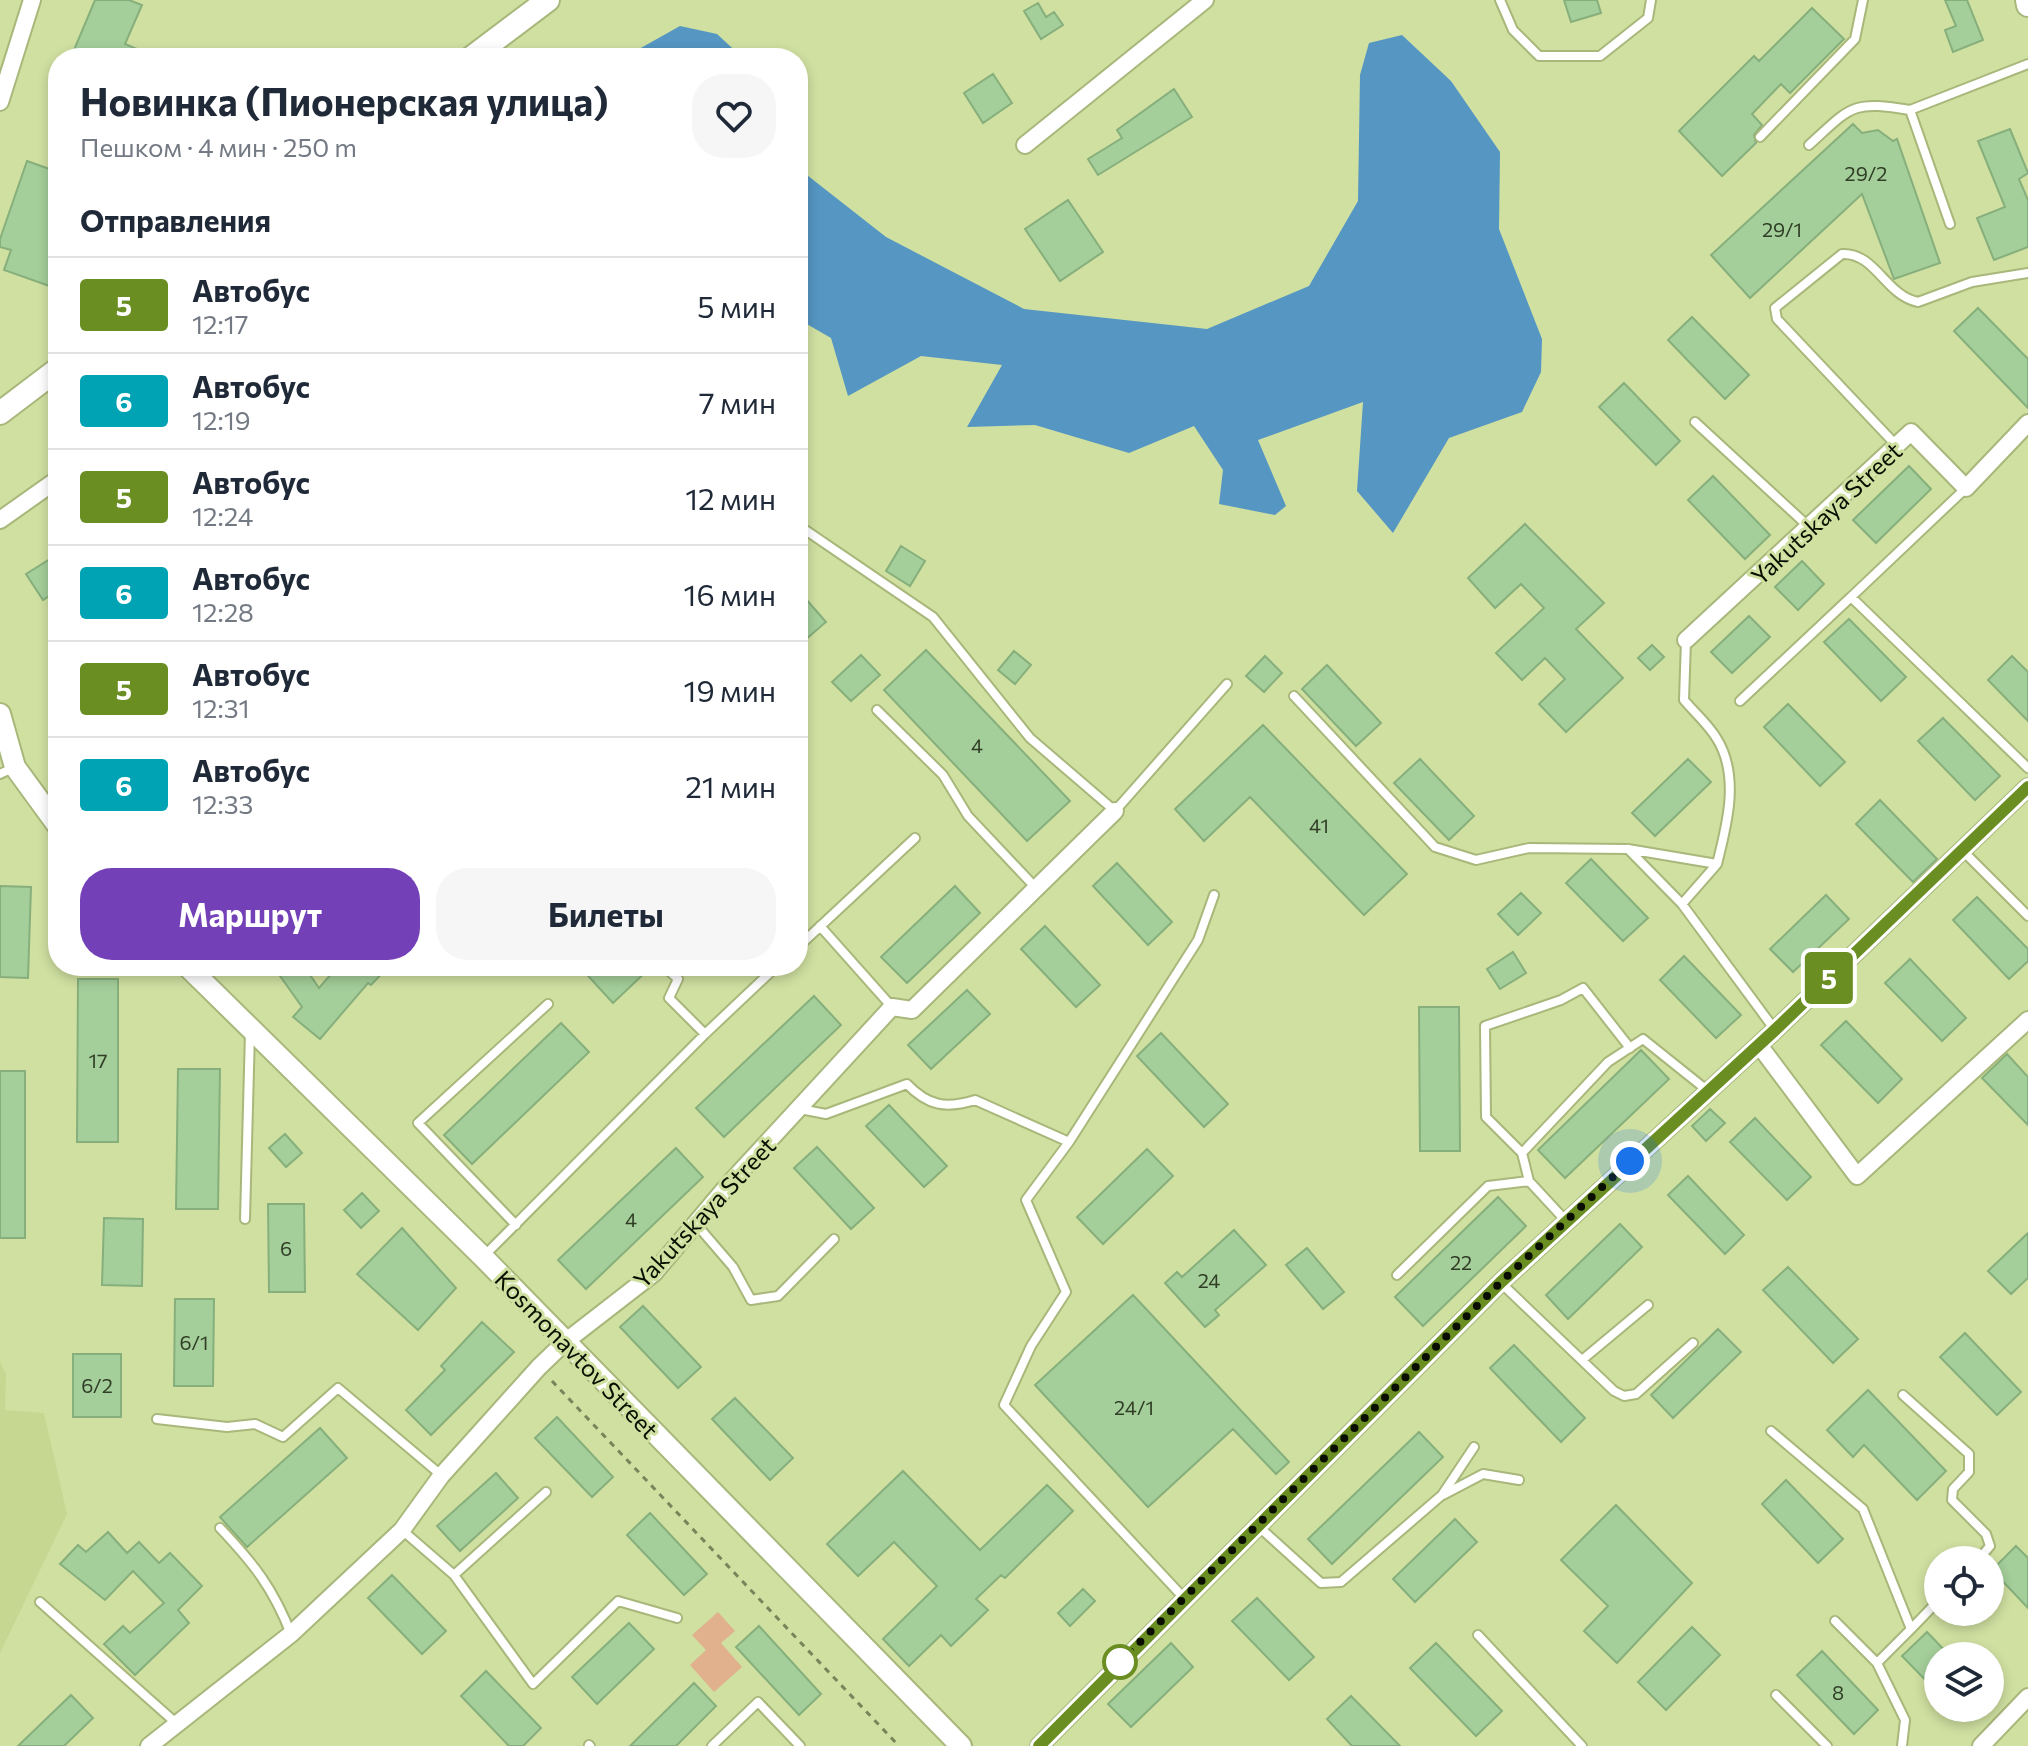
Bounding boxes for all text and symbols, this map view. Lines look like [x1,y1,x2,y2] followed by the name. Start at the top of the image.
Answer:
[692,74,776,158] button: heart
[80,77,609,124] text: Новинка (Пионерская улица)
[80,131,357,162] text: Пешком · 4 мин · 250 m
[1845,161,1887,185] house number: 29/2
[80,201,271,238] text: Отправления
[1762,217,1802,241] house number: 29/1
[192,271,310,308] text: Автобус
[697,287,776,324] text: 5 мин
[116,288,132,322] text: 5
[192,308,249,339] text: 12:17
[192,367,310,404] text: Автобус
[699,383,776,420] text: 7 мин
[115,384,133,418] text: 6
[192,404,251,435] text: 12:19
[1745,436,1907,590] street label: Yakutskaya Street
[192,463,310,500] text: Автобус
[685,479,776,516] text: 12 мин
[116,480,132,514] text: 5
[192,500,253,531] text: 12:24
[192,559,310,596] text: Автобус
[684,575,776,612] text: 16 мин
[115,576,133,610] text: 6
[192,596,254,627] text: 12:28
[192,655,310,692] text: Автобус
[684,671,776,708] text: 19 мин
[116,672,132,706] text: 5
[192,692,250,723] text: 12:31
[971,733,983,757] house number: 4
[192,751,310,788] text: Автобус
[685,767,776,804] text: 21 мин
[115,768,133,802] text: 6
[192,788,253,819] text: 12:33
[1309,813,1329,837] house number: 41
[80,868,420,960] button: Маршрут
[436,868,776,960] button: Билеты
[1803,952,1855,1004] line badge: 5
[1821,961,1837,995] text: 5
[88,1048,108,1072] house number: 17
[627,1131,781,1293] street label: Yakutskaya Street
[1610,1141,1650,1181] your location
[625,1207,637,1231] house number: 4
[280,1236,292,1260] house number: 6
[1450,1250,1472,1274] house number: 22
[489,1264,665,1444] street label: Kosmonavtov Street
[1198,1268,1220,1292] house number: 24
[179,1330,209,1354] house number: 6/1
[81,1373,113,1397] house number: 6/2
[1114,1395,1154,1419] house number: 24/1
[1924,1546,2004,1722] map controls
[1924,1546,2004,1626] button: locate
[1924,1642,2004,1722] button: layers
[1103,1645,1137,1679] unlabelled marker
[1832,1680,1844,1704] house number: 8

